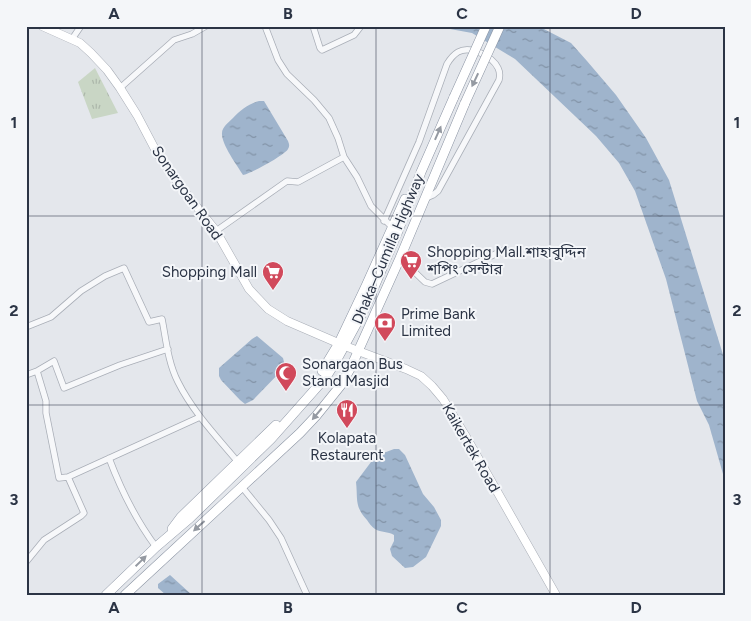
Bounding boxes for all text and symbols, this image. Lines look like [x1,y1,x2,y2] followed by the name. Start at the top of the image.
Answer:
[108,4,120,23] text: A
[283,4,293,23] text: B
[456,4,468,23] text: C
[630,4,642,23] text: D
[471,73,479,87] one-way arrow
[11,113,17,132] text: 1
[734,113,740,132] text: 1
[435,126,443,140] one-way arrow
[148,142,226,244] street label: Sonargoan Road
[348,171,428,327] street label: Dhaka–Cumilla Highway
[426,243,587,278] place label: Shopping Mall.শাহাবুদ্দিন শপিং সেন্টার
[399,249,423,280] supermarket icon: Shopping Mall.শাহাবুদ্দিন শপিং সেন্টার
[261,260,285,291] supermarket icon: Shopping Mall
[162,263,257,281] place label: Shopping Mall
[9,301,19,320] text: 2
[732,301,742,320] text: 2
[401,305,476,340] place label: Prime Bank Limited
[373,311,397,342] bank icon: Prime Bank Limited
[302,355,403,390] place label: Sonargaon Bus Stand Masjid
[274,361,298,392] mosque icon: Sonargaon Bus Stand Masjid
[335,398,359,429] restaurant icon: Kolapata Restaurent
[438,400,504,496] street label: Kaikertek Road
[312,407,323,420] one-way arrow
[310,429,384,464] place label: Kolapata Restaurent
[10,490,19,509] text: 3
[733,490,742,509] text: 3
[194,520,206,532] one-way arrow
[135,555,147,567] one-way arrow
[108,598,120,617] text: A
[283,598,293,617] text: B
[456,598,468,617] text: C
[630,598,642,617] text: D

